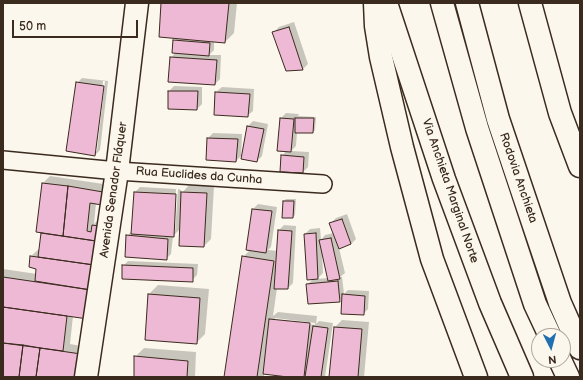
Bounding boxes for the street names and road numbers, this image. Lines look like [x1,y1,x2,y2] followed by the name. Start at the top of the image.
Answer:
[418,117,482,265] street label: Via Anchieta Marginal Norte
[97,121,131,259] street label: Avenida Senador Fláquer
[496,131,540,225] street label: Rodovia Anchieta
[135,164,263,188] street label: Rua Euclides da Cunha

